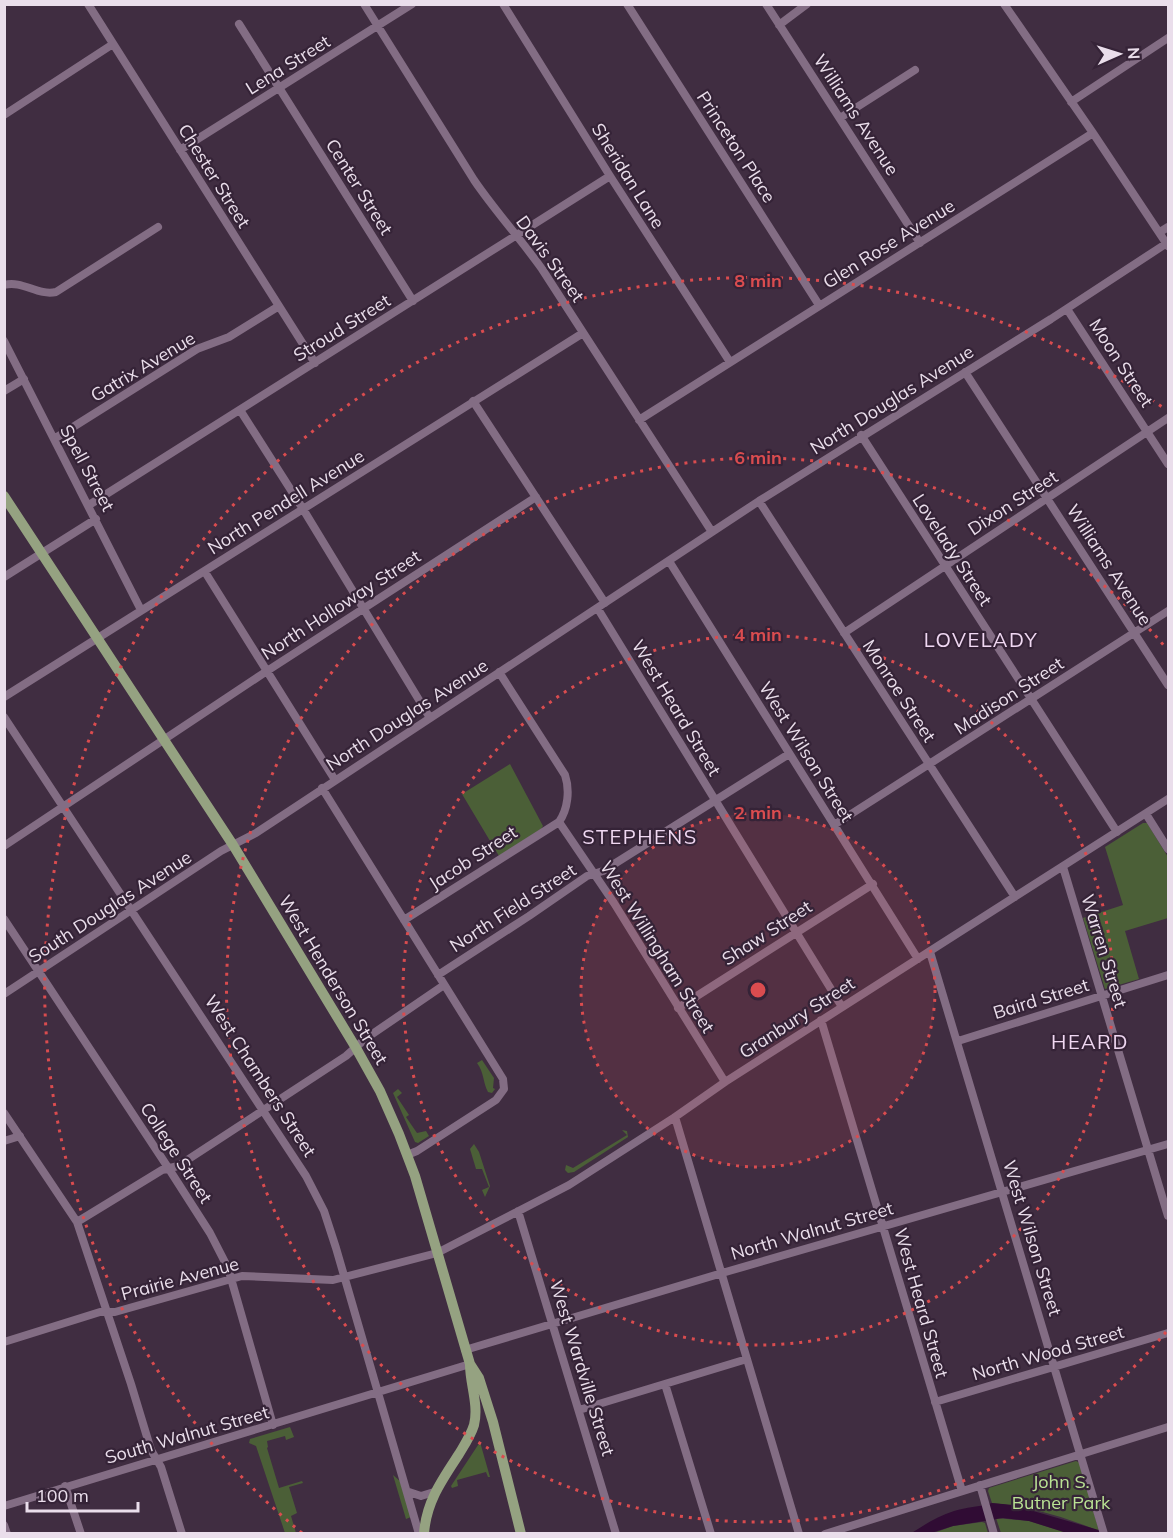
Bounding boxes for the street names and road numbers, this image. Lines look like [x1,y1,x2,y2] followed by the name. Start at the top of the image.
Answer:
[241,30,334,100] street label: Lena Street
[809,50,904,180] street label: Williams Avenue
[692,87,781,207] street label: Princeton Place
[173,119,256,232] street label: Chester Street
[587,119,670,233] street label: Sheridan Lane
[321,134,398,239] street label: Center Street
[819,194,959,293] street label: Glen Rose Avenue
[511,211,590,306] street label: Davis Street
[289,289,394,366] street label: Stroud Street
[1084,314,1159,411] street label: Moon Street
[86,326,199,407] street label: Gatrix Avenue
[806,340,978,459] street label: North Douglas Avenue
[55,420,120,515] street label: Spell Street
[203,444,368,559] street label: North Pendell Avenue
[963,465,1062,540] street label: Dixon Street
[908,489,997,610] street label: Lovelady Street
[1062,500,1157,630] street label: Williams Avenue
[257,544,425,665] street label: North Holloway Street
[858,635,941,746] street label: Monroe Street
[627,636,726,780] street label: West Heard Street
[950,652,1068,739] street label: Madison Street
[321,654,492,776] street label: North Douglas Avenue
[754,677,859,826] street label: West Wilson Street
[424,820,521,895] street label: Jacob Street
[24,845,196,968] street label: South Douglas Avenue
[595,856,720,1037] street label: West Willingham Street
[445,858,580,957] street label: North Field Street
[274,891,393,1069] street label: West Henderson Street
[1076,891,1133,1010] street label: Warren Street
[717,895,816,970] street label: Shaw Street
[735,972,859,1064] street label: Granbury Street
[990,973,1092,1024] street label: Baird Street
[199,990,321,1161] street label: West Chambers Street
[135,1098,218,1207] street label: College Street
[998,1157,1067,1318] street label: West Wilson Street
[728,1196,896,1265] street label: North Walnut Street
[889,1225,954,1380] street label: West Heard Street
[118,1252,241,1305] street label: Prairie Avenue
[545,1277,620,1458] street label: West Wardville Street
[969,1320,1127,1385] street label: North Wood Street
[102,1400,271,1469] street label: South Walnut Street

